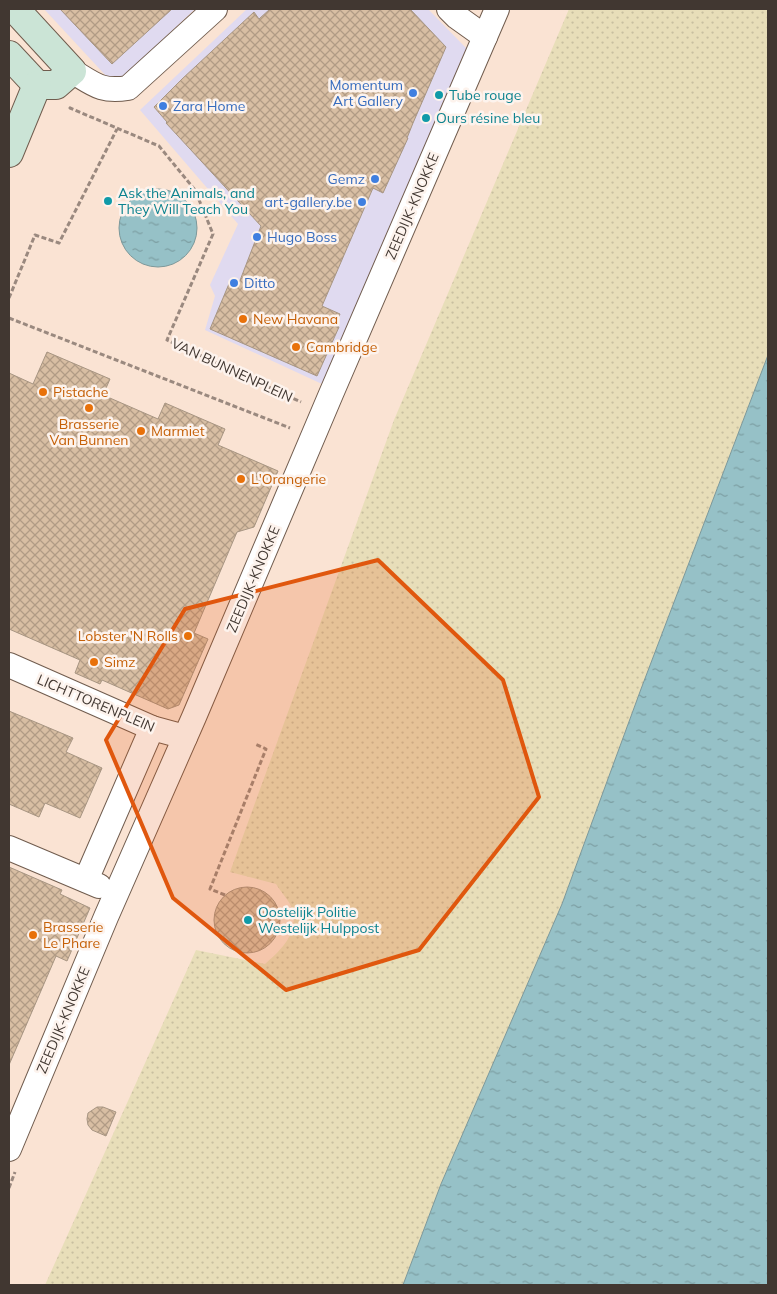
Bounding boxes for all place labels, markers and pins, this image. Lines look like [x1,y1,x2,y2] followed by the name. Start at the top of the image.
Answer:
[330,76,404,110] place label: Momentum Art Gallery
[449,86,521,104] place label: Tube rouge
[407,87,419,99] marker: Momentum Art Gallery
[433,89,445,101] marker: Tube rouge
[173,97,245,115] place label: Zara Home
[157,100,169,112] marker: Zara Home
[436,109,540,127] place label: Ours résine bleu
[420,112,432,124] marker: Ours résine bleu
[328,170,365,188] place label: Gemz
[369,173,381,185] marker: Gemz
[118,184,255,218] place label: Ask the Animals, and They Will Teach You
[265,193,352,211] place label: art-gallery.be
[102,195,114,207] marker: Ask the Animals, and They Will Teach You
[356,196,368,208] marker: art-gallery.be
[267,228,337,246] place label: Hugo Boss
[251,231,263,243] marker: Hugo Boss
[244,274,275,292] place label: Ditto
[228,277,240,289] marker: Ditto
[253,310,338,328] place label: New Havana
[237,313,249,325] marker: New Havana
[306,338,377,356] place label: Cambridge
[290,341,302,353] marker: Cambridge
[53,383,108,401] place label: Pistache
[37,386,49,398] marker: Pistache
[83,402,95,414] marker: Brasserie Van Bunnen
[49,415,129,449] place label: Brasserie Van Bunnen
[151,422,205,440] place label: Marmiet
[135,425,147,437] marker: Marmiet
[251,470,326,488] place label: L'Orangerie
[235,473,247,485] marker: L'Orangerie
[78,627,178,645] place label: Lobster 'N Rolls
[182,630,194,642] marker: Lobster 'N Rolls
[104,653,136,671] place label: Simz
[88,656,100,668] marker: Simz
[258,903,379,937] place label: Oostelijk Politie Westelijk Hulppost
[242,914,254,926] marker: Oostelijk Politie Westelijk Hulppost
[43,918,103,952] place label: Brasserie Le Phare
[27,929,39,941] marker: Brasserie Le Phare

